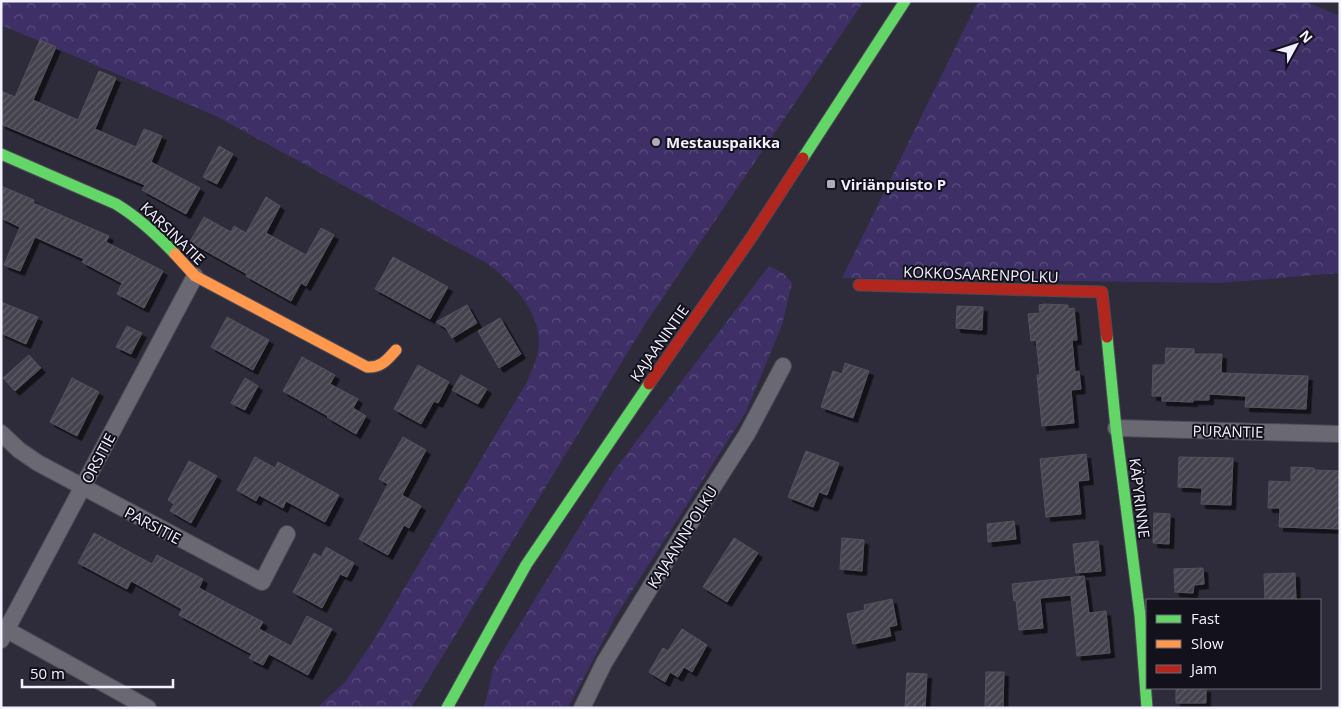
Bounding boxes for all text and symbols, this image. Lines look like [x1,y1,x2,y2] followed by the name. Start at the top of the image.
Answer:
[1271,20,1321,70] north arrow
[1295,26,1317,47] text: N
[666,132,780,152] place label: Mestauspaikka
[650,136,662,148] marker: Mestauspaikka
[841,174,946,194] place label: Viriänpuisto P
[825,178,837,190] marker: Viriänpuisto P
[137,197,209,269] street label: KARSINATIE
[903,261,1059,287] street label: KOKKOSAARENPOLKU
[625,301,693,385] street label: KAJAANINTIE
[1192,420,1264,442] street label: PURANTIE
[76,429,120,487] street label: ORSITIE
[1125,457,1155,539] street label: KÄPYRINNE
[642,482,722,592] street label: KAJAANINPOLKU
[121,502,185,548] street label: PARSITIE
[1146,599,1321,689] legend
[1191,608,1220,628] text: Fast
[1191,633,1224,653] text: Slow
[22,656,174,688] scale bar
[1189,658,1217,678] text: Jam
[30,663,65,683] text: 50 m

